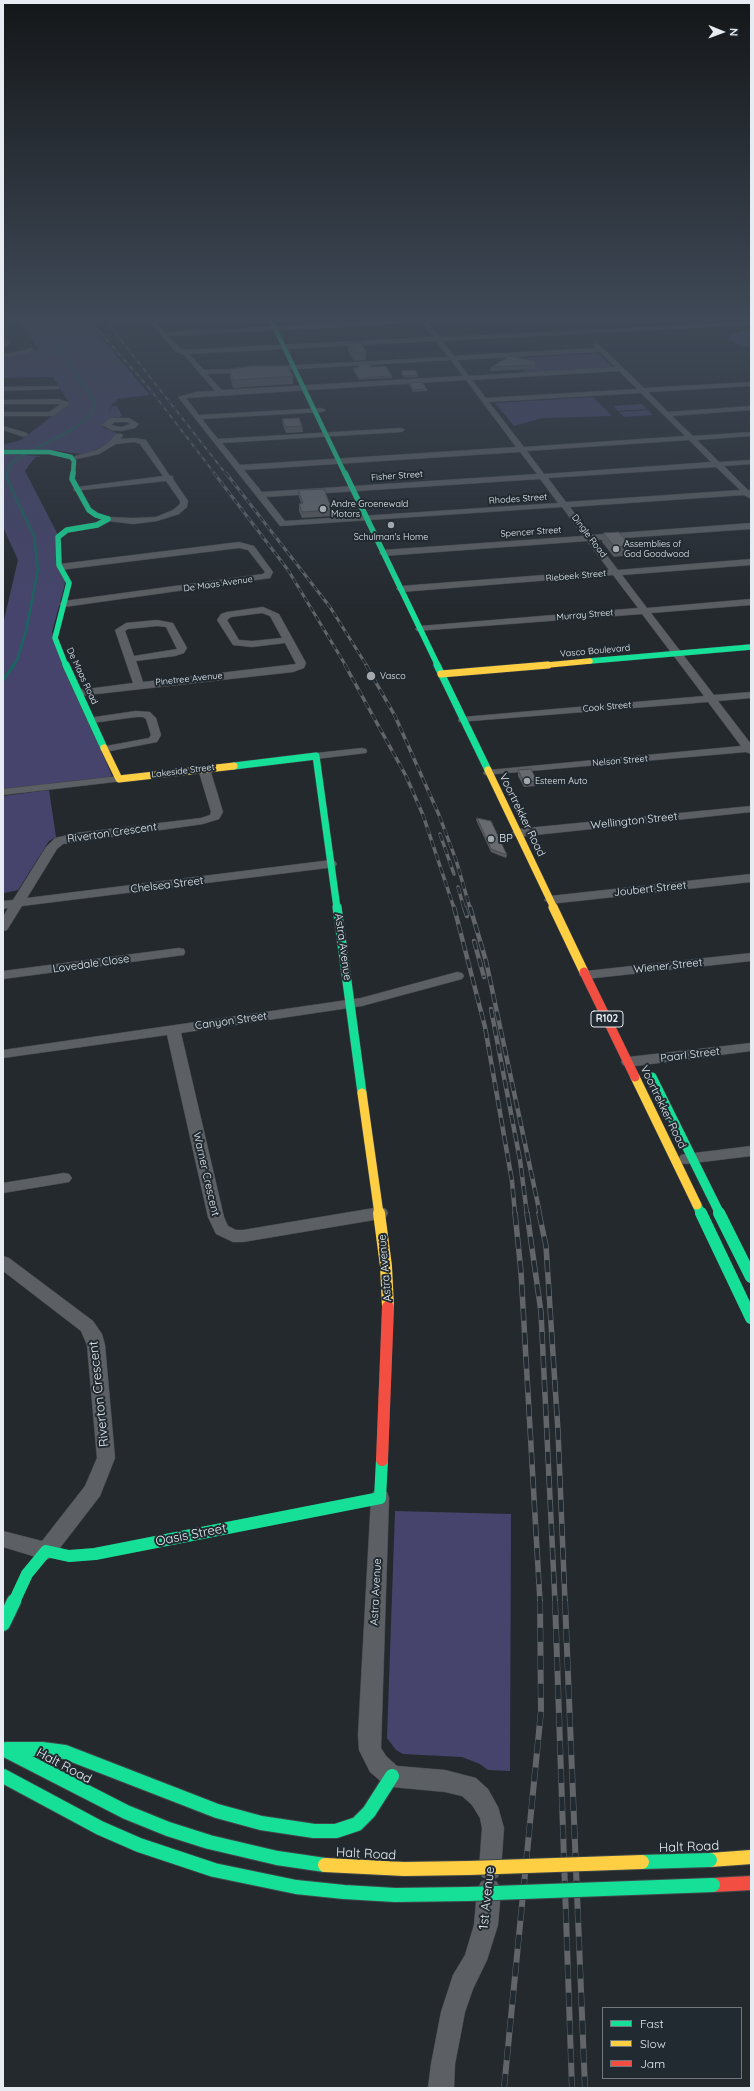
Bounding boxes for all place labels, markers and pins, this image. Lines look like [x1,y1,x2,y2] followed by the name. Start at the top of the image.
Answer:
[331,499,408,520] place label: Andre Groenewald Motors
[318,504,328,514] marker: Andre Groenewald Motors
[386,520,396,530] marker: Schulman's Home
[354,532,428,542] place label: Schulman's Home
[624,539,689,560] place label: Assemblies of God Goodwood
[611,544,621,554] marker: Assemblies of God Goodwood
[365,670,377,682] marker: Vasco
[380,671,406,681] place label: Vasco
[522,776,532,786] marker: Esteem Auto
[535,776,587,786] place label: Esteem Auto
[499,832,513,846] place label: BP
[486,834,496,844] marker: BP

